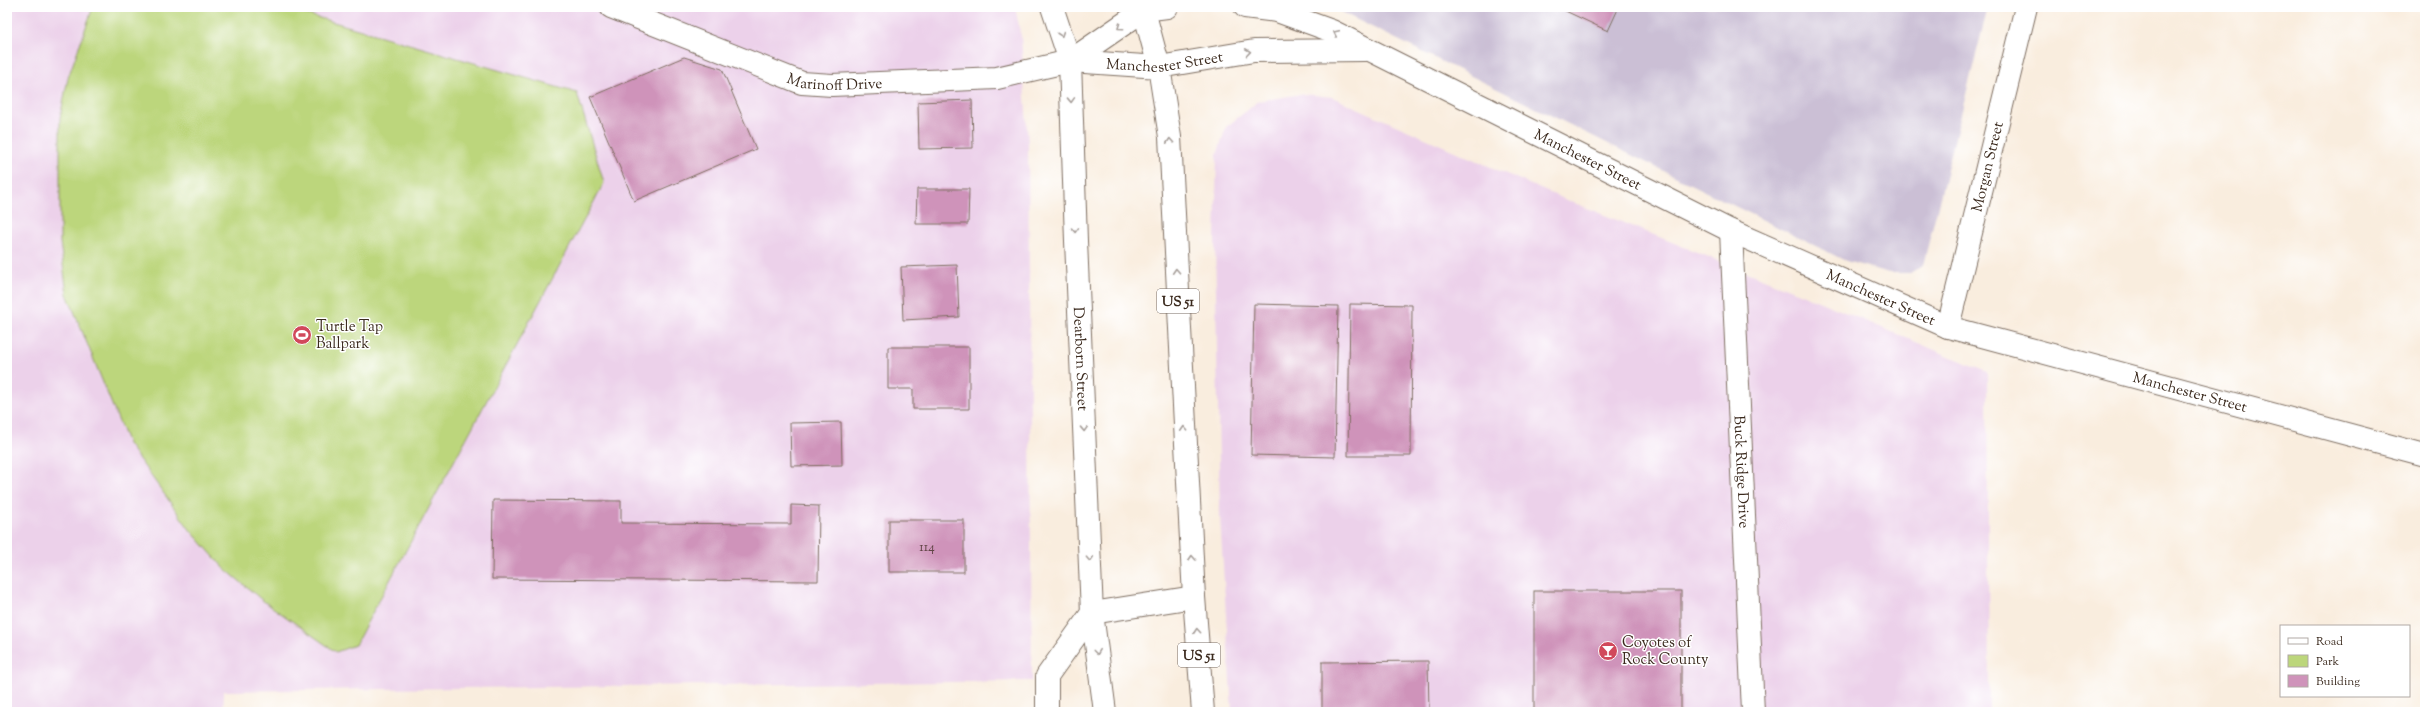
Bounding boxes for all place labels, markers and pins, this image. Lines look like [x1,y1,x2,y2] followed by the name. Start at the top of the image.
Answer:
[316,317,383,355] place label: Turtle Tap Ballpark
[291,324,313,346] sports icon: Turtle Tap Ballpark
[1622,633,1709,671] place label: Coyotes of Rock County
[1597,640,1619,662] bar icon: Coyotes of Rock County

